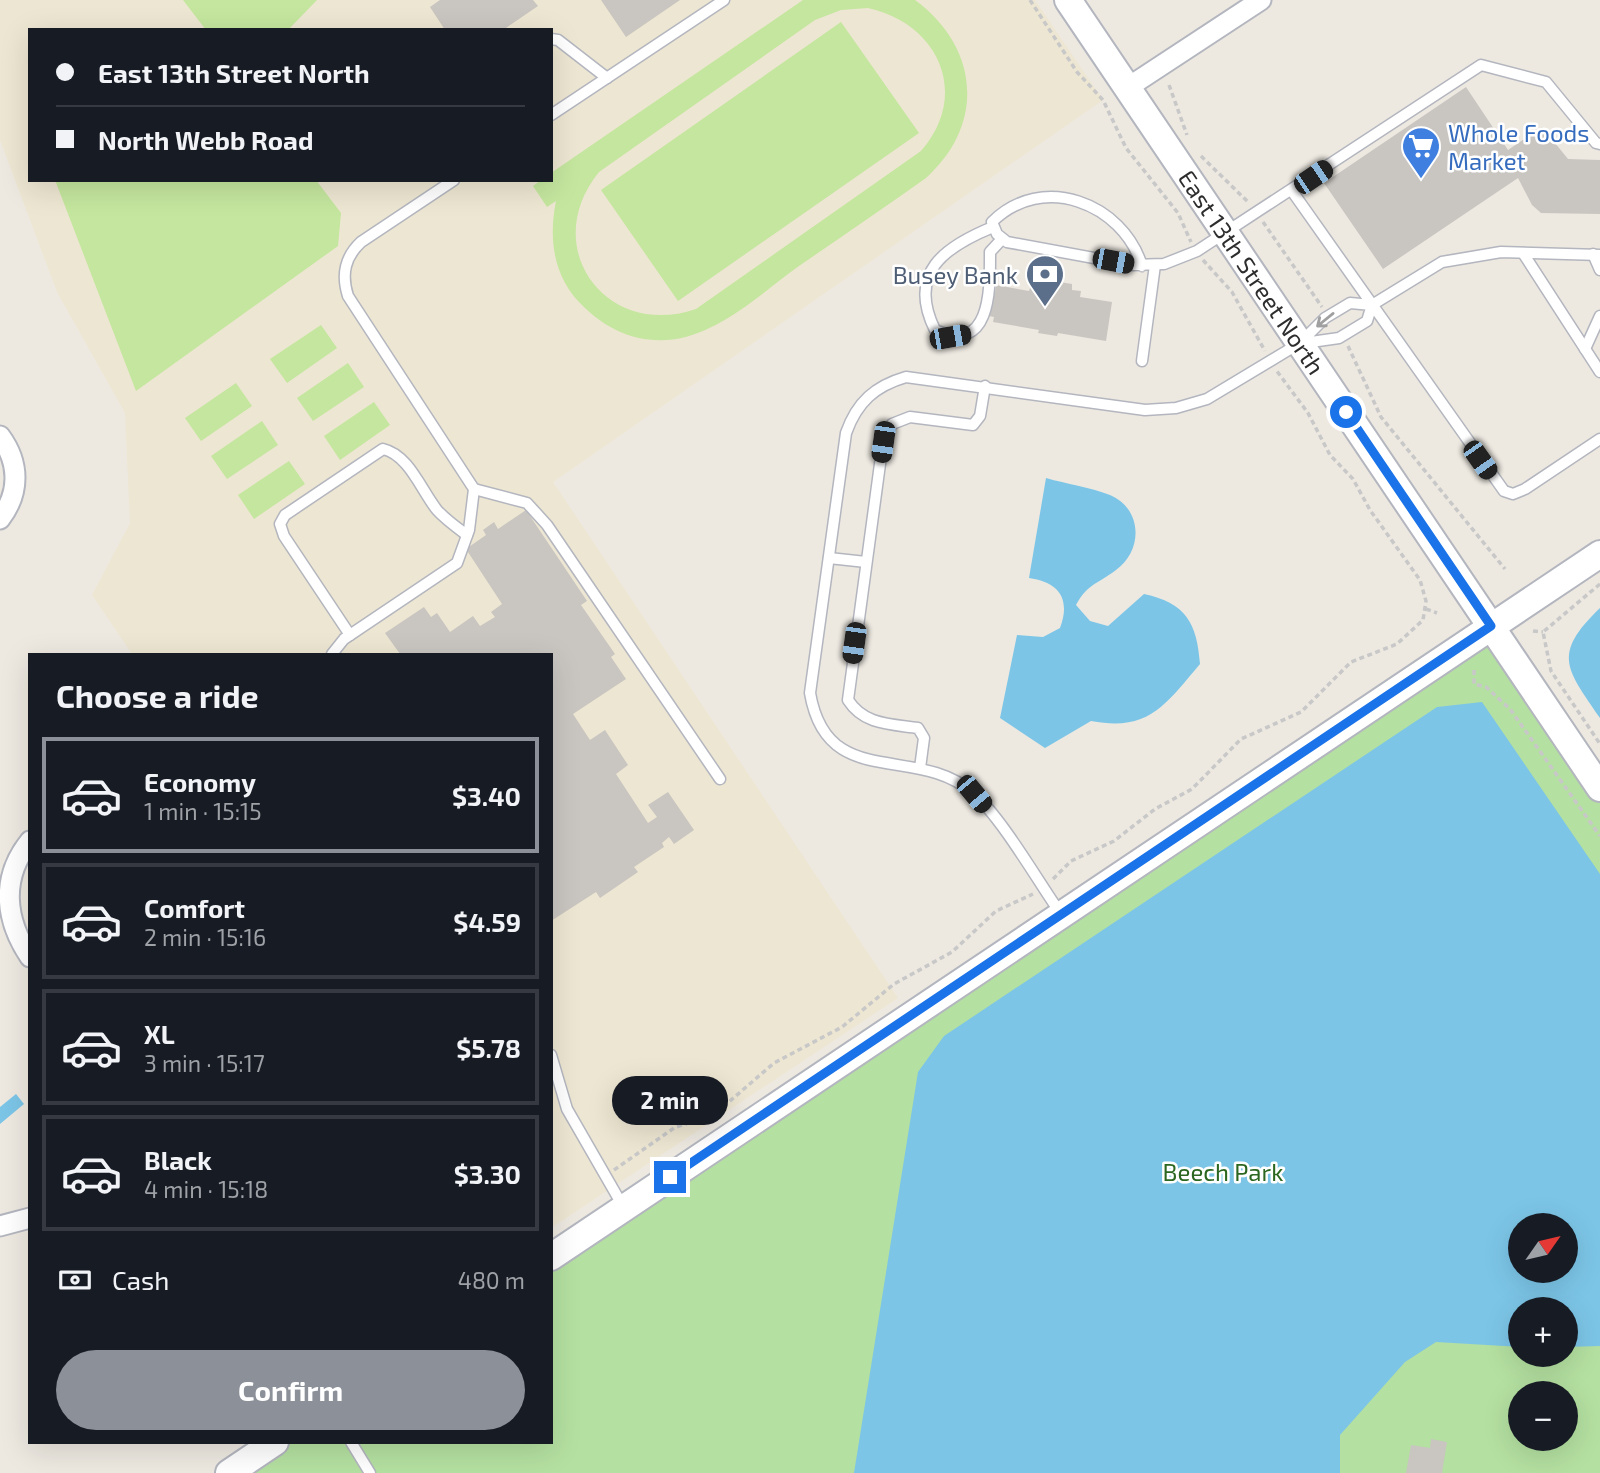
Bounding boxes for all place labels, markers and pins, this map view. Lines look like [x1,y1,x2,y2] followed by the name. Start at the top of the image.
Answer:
[1448,118,1589,175] place label: Whole Foods Market
[1400,125,1442,180] supermarket icon: Whole Foods Market
[1024,253,1066,308] bank icon: Busey Bank
[893,260,1018,289] place label: Busey Bank

